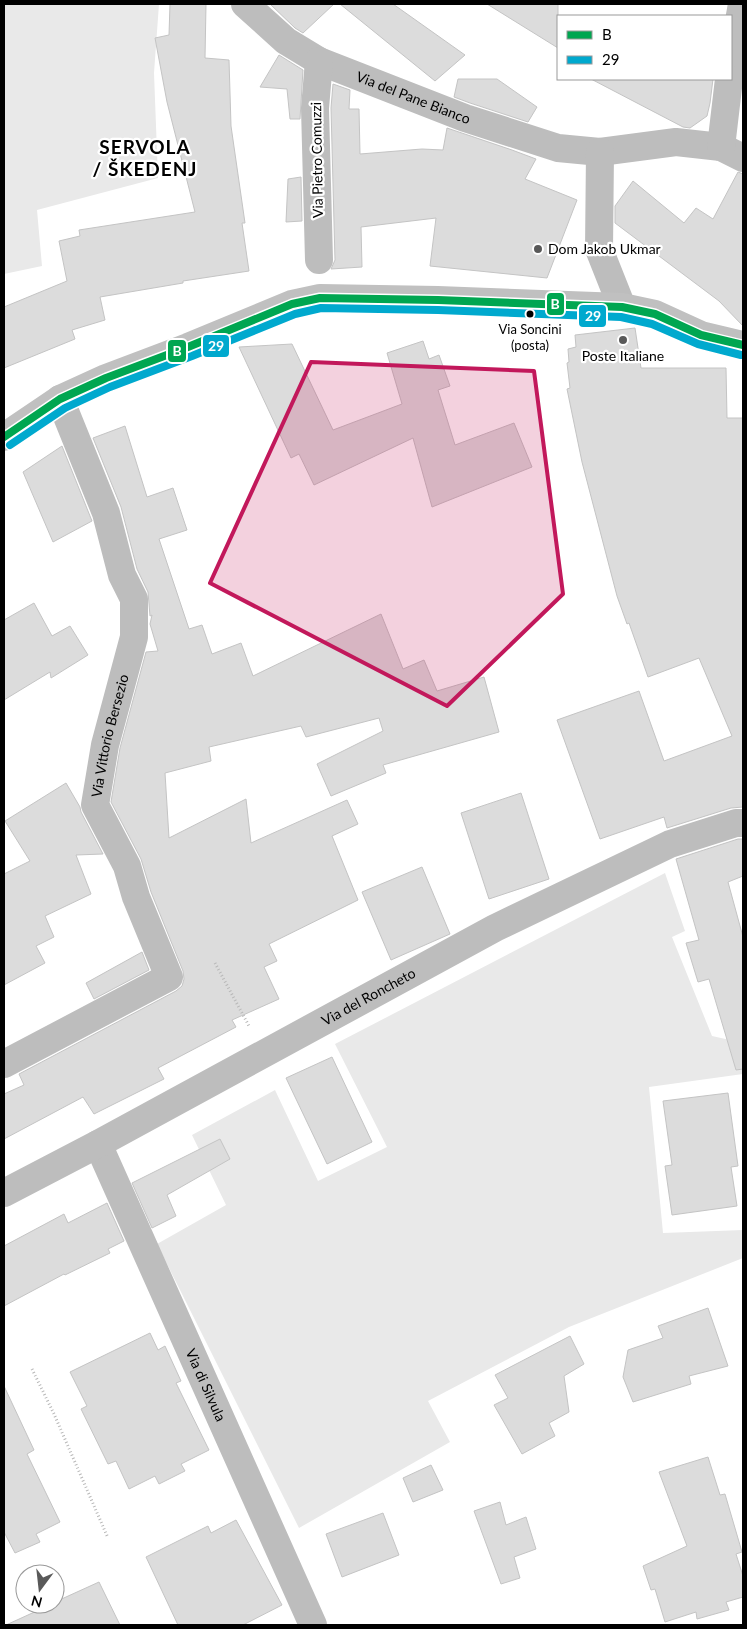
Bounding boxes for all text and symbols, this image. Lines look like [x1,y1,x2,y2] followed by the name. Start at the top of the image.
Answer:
[557,15,732,80] legend
[602,25,612,43] text: B
[602,50,619,68] text: 29
[354,67,473,127] street label: Via del Pane Bianco
[307,102,326,218] street label: Via Pietro Comuzzi
[92,135,198,180] district label: SERVOLA / ŠKEDENJ
[548,240,661,257] place label: Dom Jakob Ukmar
[532,243,544,255] marker: Dom Jakob Ukmar
[546,292,565,316] line badge: B
[550,295,560,312] text: B
[578,304,607,328] line badge: 29
[585,307,601,324] text: 29
[525,309,535,319] marker: Via Soncini (posta)
[498,321,562,353] place label: Via Soncini (posta)
[202,334,230,358] line badge: 29
[617,334,629,346] marker: Poste Italiane
[208,337,224,354] text: 29
[167,339,187,363] line badge: B
[172,342,182,359] text: B
[582,347,664,364] place label: Poste Italiane
[87,672,132,799] street label: Via Vittorio Bersezio
[318,964,418,1029] street label: Via del Roncheto
[183,1346,230,1424] street label: Via di Silvula
[15,1564,65,1614] north arrow
[29,1592,44,1612] text: N

